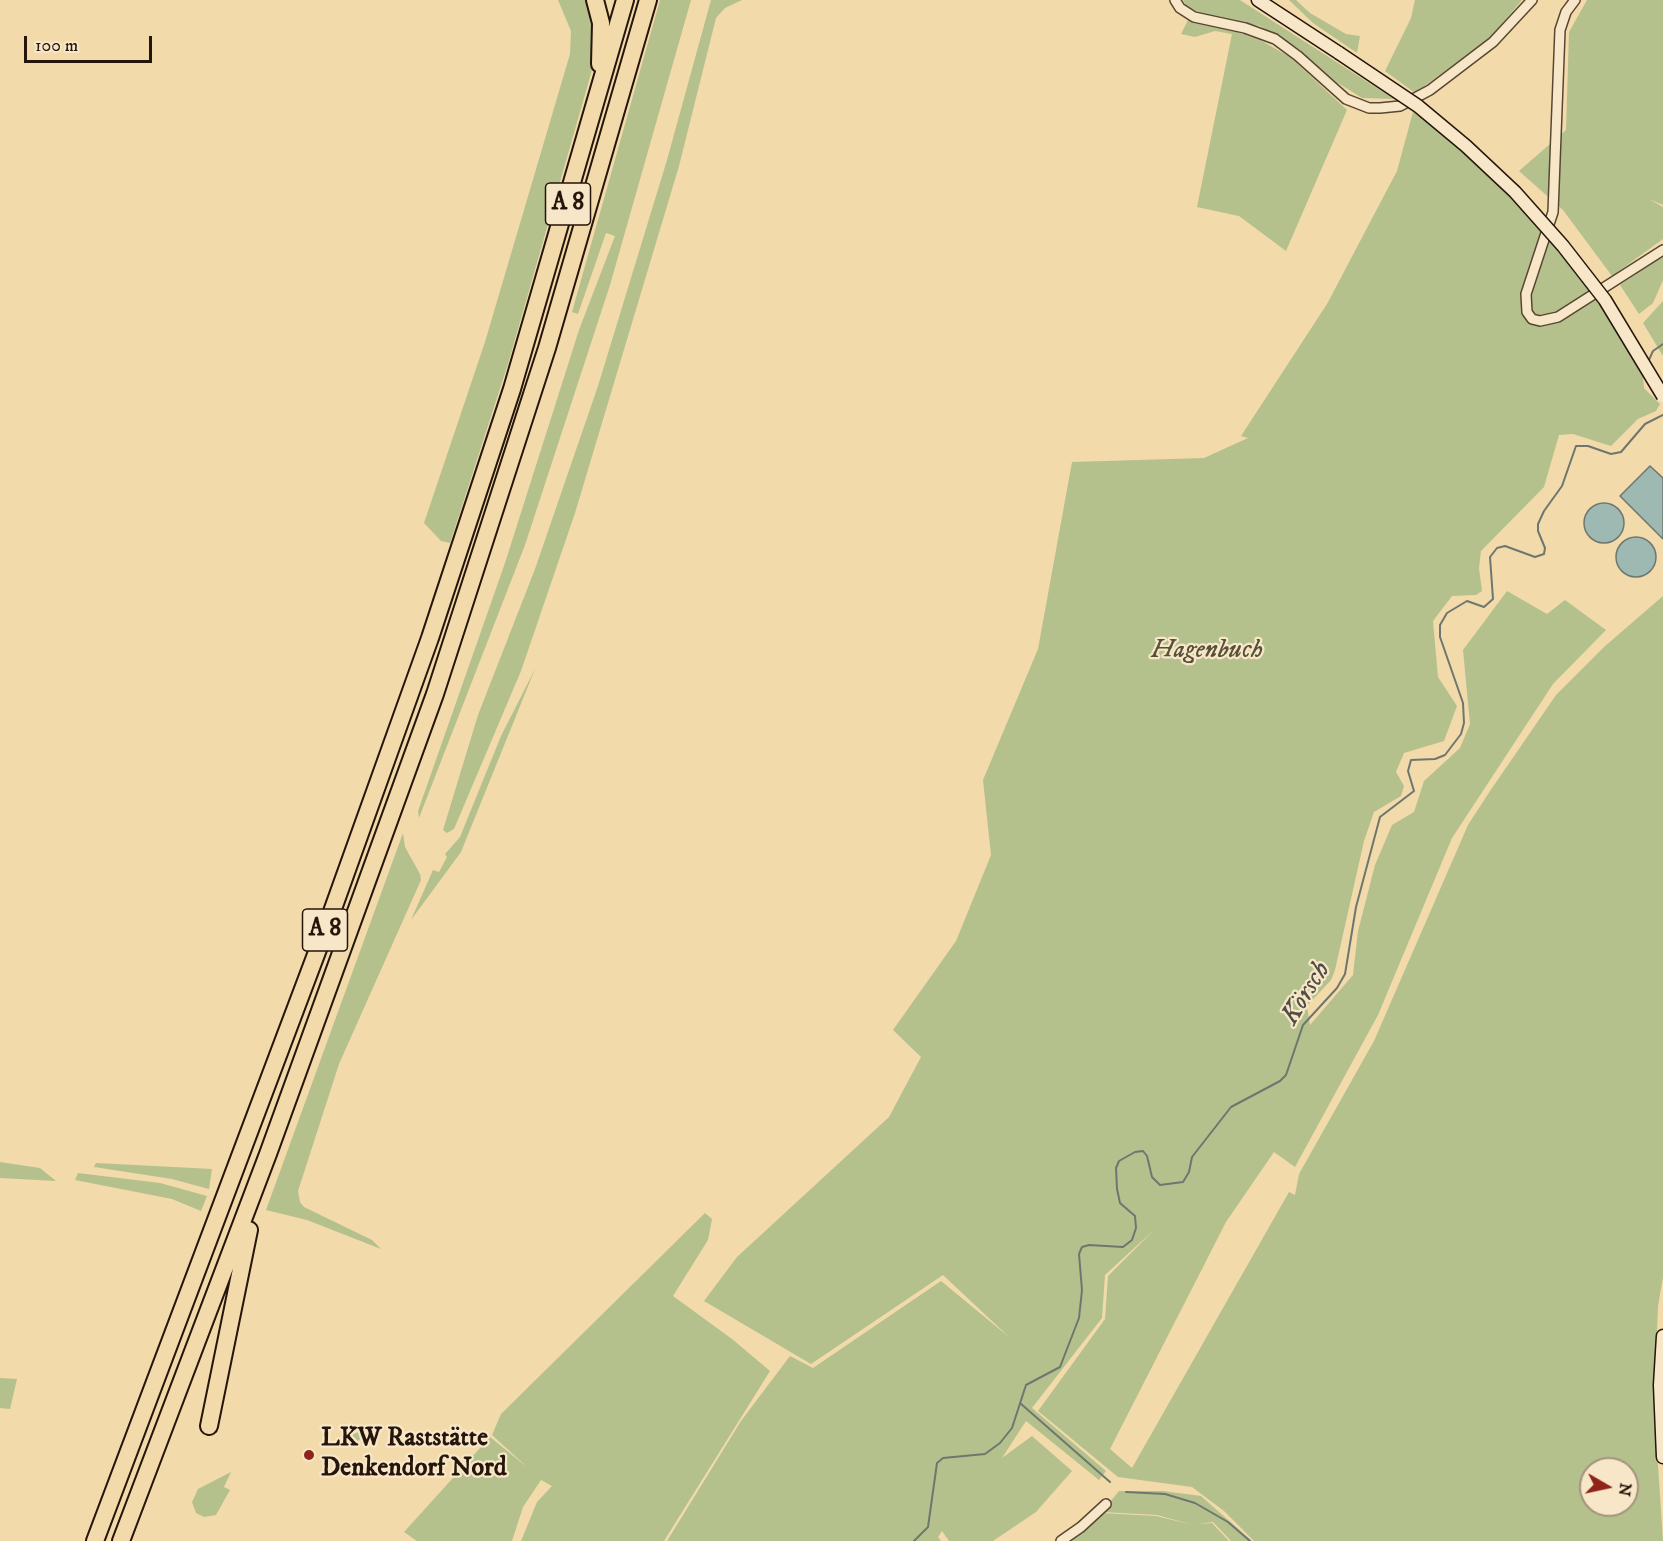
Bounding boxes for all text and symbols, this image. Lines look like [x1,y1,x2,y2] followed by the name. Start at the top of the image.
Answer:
[27,24,154,62] scale bar
[35,35,78,57] text: 100 m
[546,183,590,225] road number: A 8
[1151,636,1263,668] park label: Hagenbuch
[302,909,348,951] road number: A 8
[1275,956,1339,1032] water label: Körsch
[321,1424,507,1486] place label: LKW Raststätte Denkendorf Nord
[302,1448,316,1462] marker: LKW Raststätte Denkendorf Nord
[1579,1457,1639,1517] north arrow
[1614,1481,1636,1498] text: N

